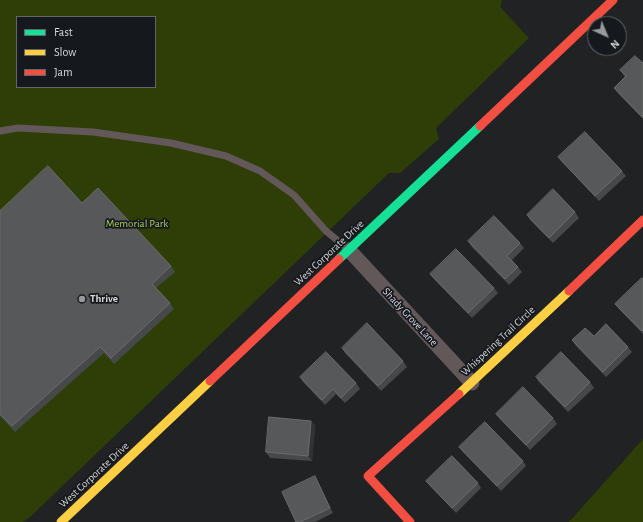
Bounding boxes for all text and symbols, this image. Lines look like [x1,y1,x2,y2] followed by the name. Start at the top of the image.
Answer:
[16,16,156,88] legend
[587,16,627,56] north arrow
[54,26,73,38] text: Fast
[608,38,622,51] text: N
[54,46,76,58] text: Slow
[54,66,73,78] text: Jam
[106,217,168,231] park label: Memorial Park
[291,217,367,289] street label: West Corporate Drive
[380,285,440,349] street label: Shady Grove Lane
[90,292,118,306] place label: Thrive
[77,294,87,304] marker: Thrive
[458,303,538,379] street label: Whispering Trail Circle
[56,439,132,511] street label: West Corporate Drive

